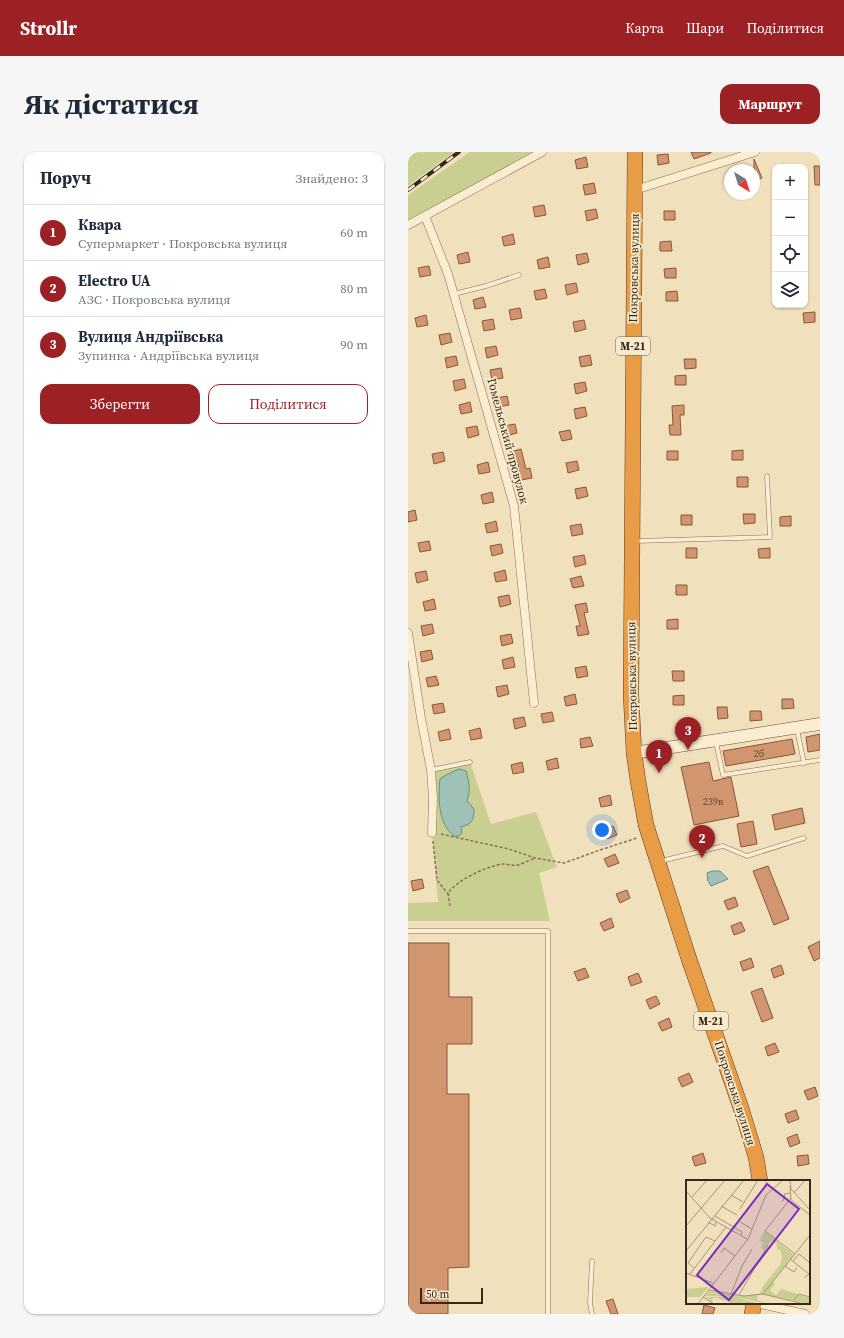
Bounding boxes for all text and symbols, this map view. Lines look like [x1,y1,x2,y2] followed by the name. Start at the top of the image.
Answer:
[20,15,77,41] text: Strollr
[625,18,664,38] text: Карта
[686,18,724,38] text: Шари
[746,18,824,38] text: Поділитися
[720,84,820,124] button: Маршрут
[24,85,199,123] text: Як дістатися
[724,164,760,200] north arrow
[772,164,808,308] map controls
[772,164,808,200] button: +
[40,166,91,190] text: Поруч
[295,170,368,187] text: Знайдено: 3
[772,200,808,236] button: −
[625,213,643,323] street label: Покровська вулиця
[78,214,121,235] text: Квара
[49,224,57,241] text: 1
[340,224,368,241] text: 60 m
[78,235,287,252] text: Супермаркет · Покровська вулиця
[772,236,808,272] button: locate
[78,270,151,291] text: Electro UA
[772,272,808,308] button: layers
[49,280,57,297] text: 2
[340,280,368,297] text: 80 m
[78,291,230,308] text: АЗС · Покровська вулиця
[78,326,223,347] text: Вулиця Андріївська
[49,336,57,353] text: 3
[340,336,368,353] text: 90 m
[616,337,650,355] road number: М-21
[78,347,259,364] text: Зупинка · Андріївська вулиця
[483,376,533,506] street label: Гомельський провулок
[40,384,200,424] button: Зберегти
[208,384,368,424] button: Поділитися
[623,621,641,731] street label: Покровська вулиця
[675,717,701,750] pin: 3
[646,740,672,773] pin: 1
[754,747,764,760] house number: 2б
[703,795,723,808] house number: 239в
[592,820,612,840] your location
[689,825,715,858] pin: 2
[694,1012,728,1030] road number: М-21
[710,1039,760,1147] street label: Покровська вулиця
[686,1180,810,1304] inset map
[420,1286,483,1305] scale bar
[426,1287,449,1302] text: 50 m

